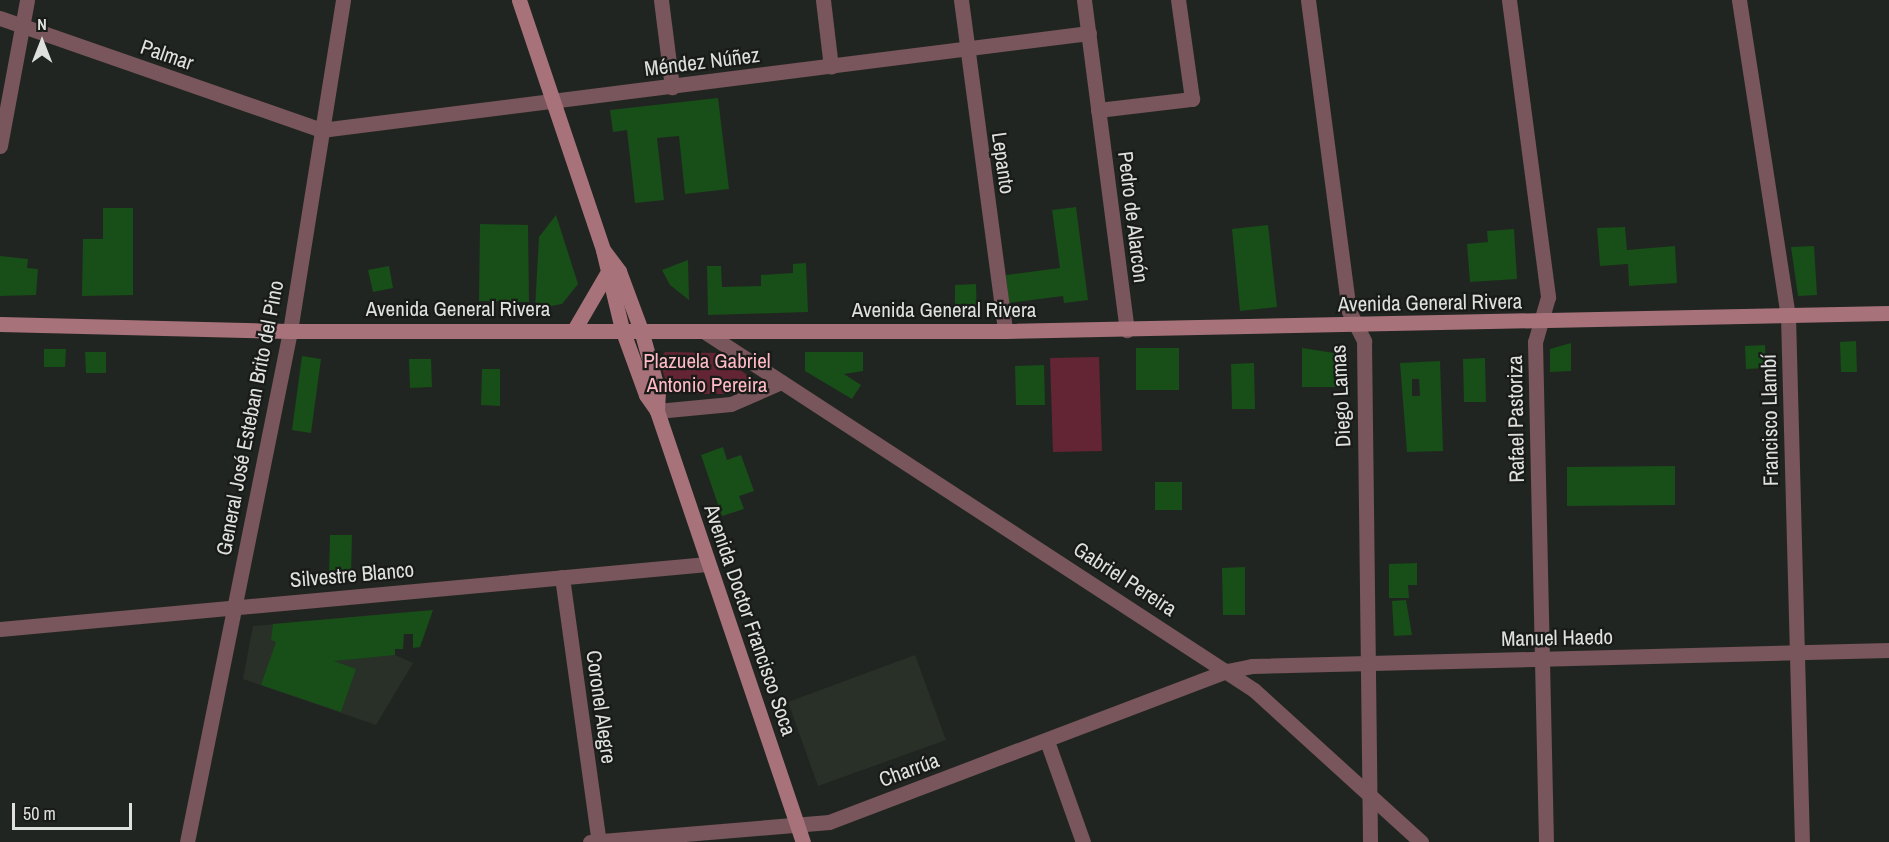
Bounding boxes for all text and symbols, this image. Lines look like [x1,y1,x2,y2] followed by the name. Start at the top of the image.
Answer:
[12,12,72,72] north arrow
[37,13,47,35] text: N
[137,34,197,76] street label: Palmar
[643,42,761,82] street label: Méndez Núñez
[986,130,1020,196] street label: Lepanto
[1112,149,1154,285] street label: Pedro de Alarcón
[211,278,289,558] street label: General José Esteban Brito del Pino
[1338,289,1522,317] street label: Avenida General Rivera
[366,296,550,322] street label: Avenida General Rivera
[852,297,1036,323] street label: Avenida General Rivera
[1326,344,1356,448] street label: Diego Lamas
[643,348,771,398] park label: Plazuela Gabriel Antonio Pereira
[1756,354,1784,486] street label: Francisco Llambí
[1502,355,1530,483] street label: Rafael Pastoriza
[699,501,801,739] street label: Avenida Doctor Francisco Soca
[1069,536,1181,622] street label: Gabriel Pereira
[289,557,415,593] street label: Silvestre Blanco
[1501,624,1613,652] street label: Manuel Haedo
[581,648,621,766] street label: Coronel Alegre
[875,748,943,792] street label: Charrúa
[15,791,135,829] scale bar
[23,801,56,826] text: 50 m

